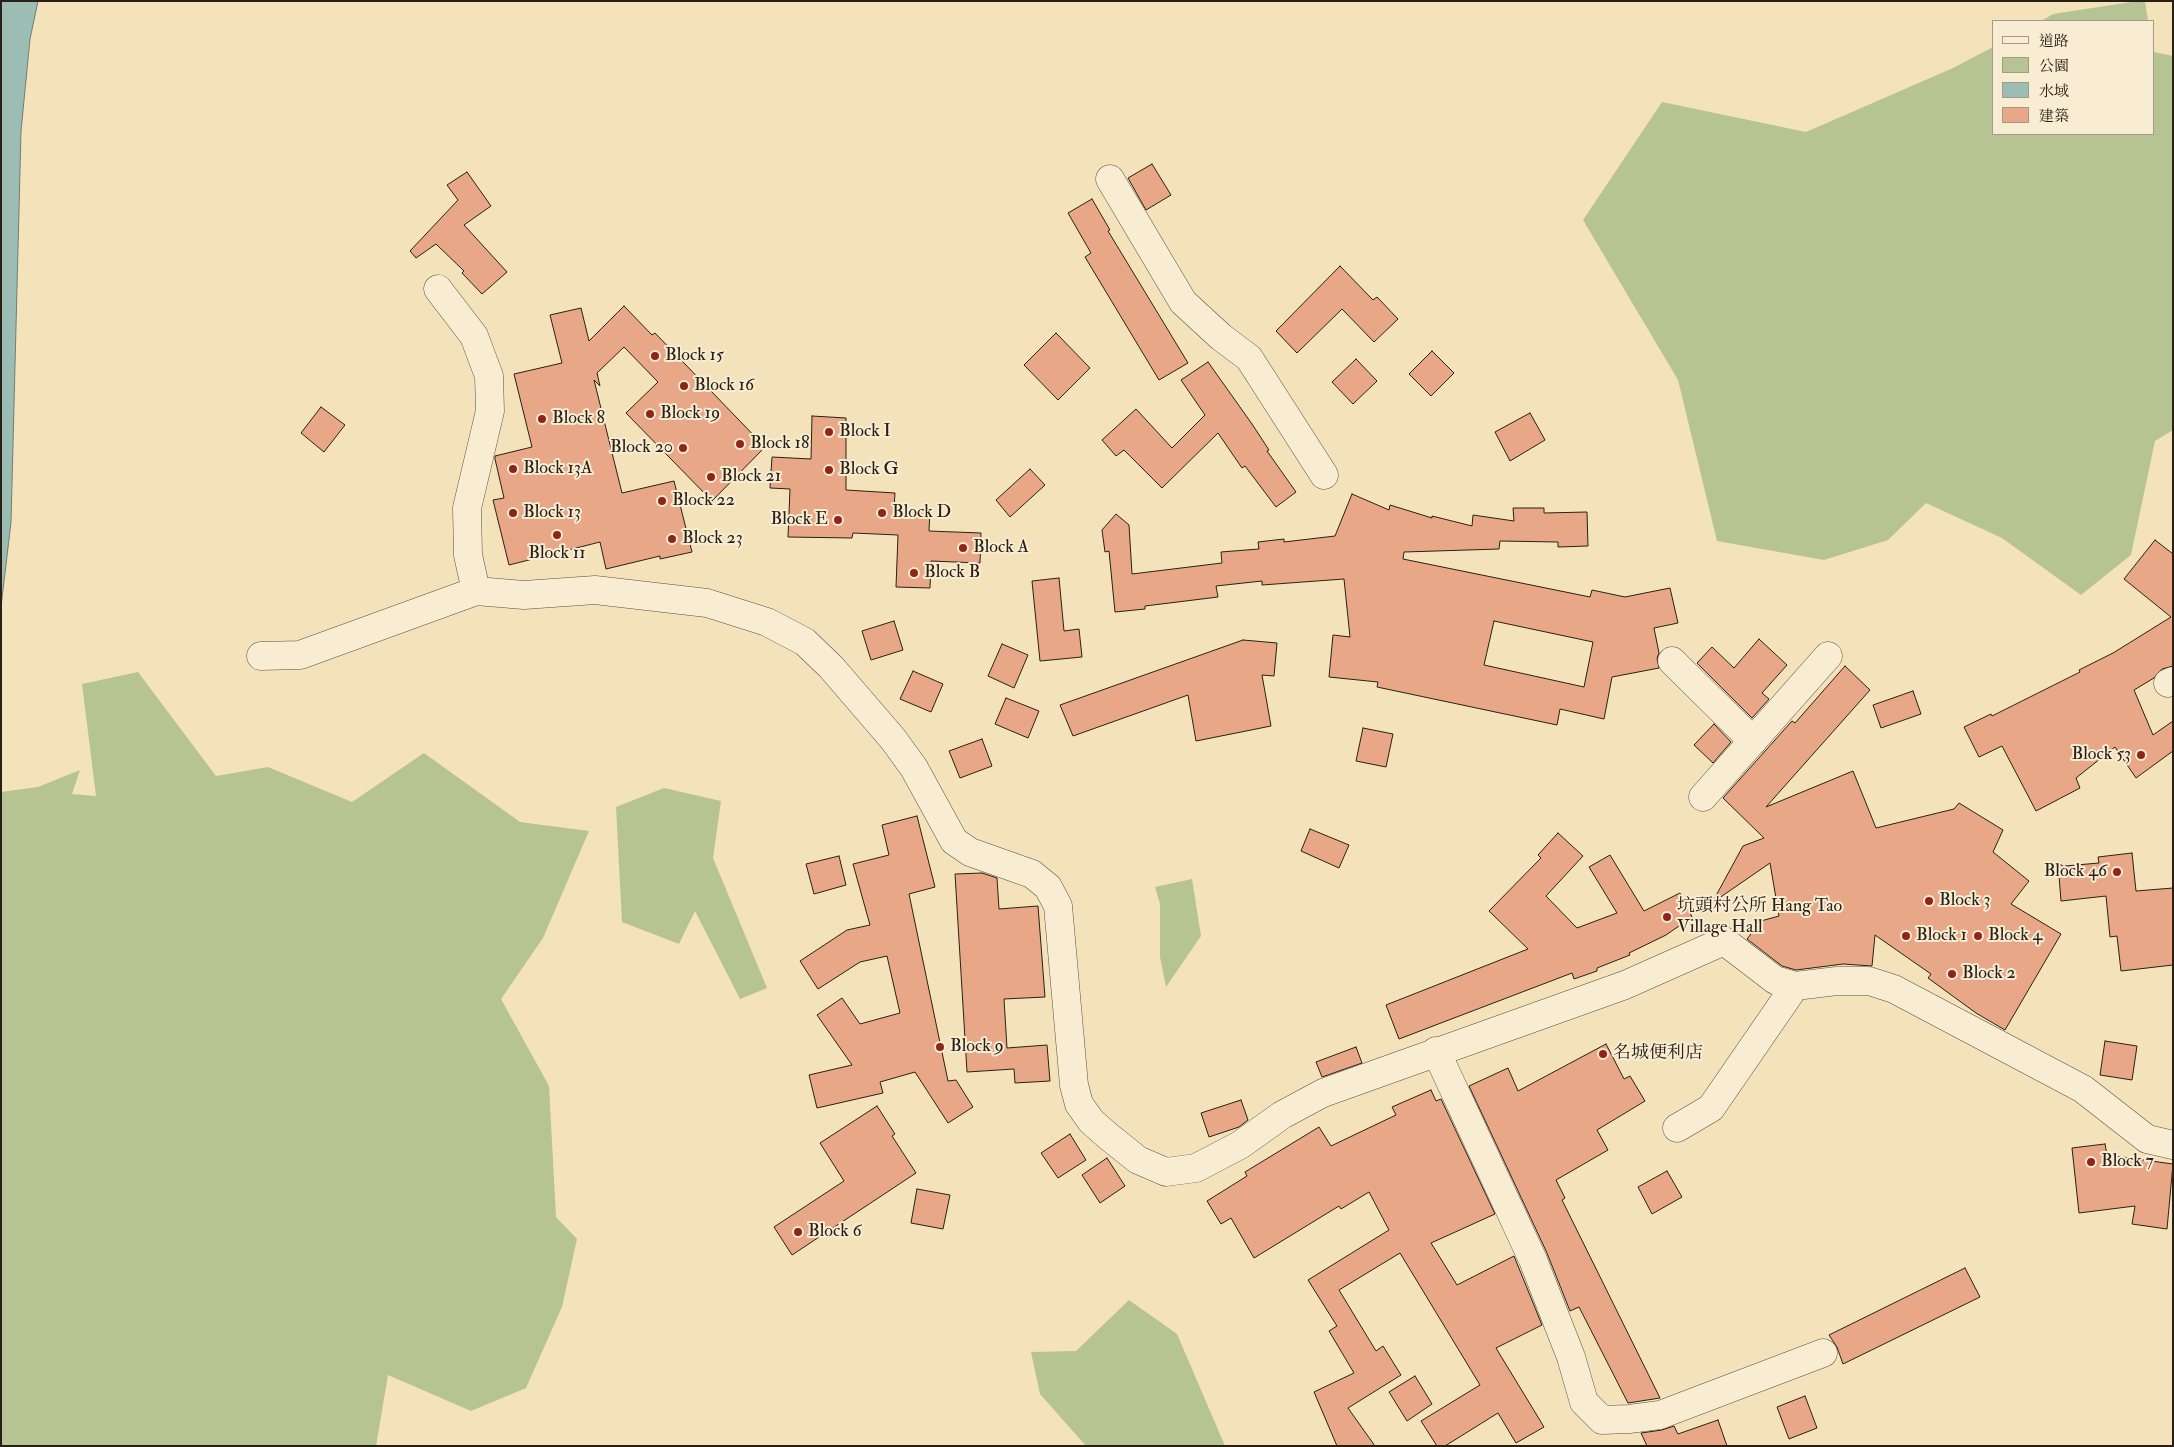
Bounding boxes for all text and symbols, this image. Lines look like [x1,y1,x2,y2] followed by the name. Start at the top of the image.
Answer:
[1992,20,2154,135] legend
[2039,32,2069,51] text: 道路
[2039,57,2069,76] text: 公園
[2039,82,2069,101] text: 水域
[2039,107,2069,126] text: 建築
[665,345,724,367] place label: Block 15
[649,350,661,362] marker: Block 15
[694,375,754,397] place label: Block 16
[678,380,690,392] marker: Block 16
[660,403,720,425] place label: Block 19
[552,408,605,430] place label: Block 8
[644,408,656,420] marker: Block 19
[536,413,548,425] marker: Block 8
[839,421,891,443] place label: Block I
[823,426,835,438] marker: Block I
[750,433,809,455] place label: Block 18
[610,437,673,459] place label: Block 20
[734,438,746,450] marker: Block 18
[677,442,689,454] marker: Block 20
[523,458,592,480] place label: Block 13A
[839,459,899,481] place label: Block G
[507,463,519,475] marker: Block 13A
[823,464,835,476] marker: Block G
[721,466,781,488] place label: Block 21
[705,471,717,483] marker: Block 21
[672,490,735,512] place label: Block 22
[656,495,668,507] marker: Block 22
[523,502,581,524] place label: Block 13
[892,502,951,524] place label: Block D
[507,507,519,519] marker: Block 13
[876,507,888,519] marker: Block D
[770,509,828,531] place label: Block E
[832,514,844,526] marker: Block E
[682,528,743,550] place label: Block 23
[551,529,563,541] marker: Block 11
[666,533,678,545] marker: Block 23
[973,537,1029,559] place label: Block A
[957,542,969,554] marker: Block A
[528,543,586,565] place label: Block 11
[924,562,980,584] place label: Block B
[908,567,920,579] marker: Block B
[2072,744,2131,766] place label: Block 53
[2135,749,2147,761] marker: Block 53
[2044,861,2107,883] place label: Block 46
[2111,866,2123,878] marker: Block 46
[1939,890,1990,912] place label: Block 3
[1923,895,1935,907] marker: Block 3
[1677,896,1842,939] place label: 坑頭村公所 Hang Tao Village Hall
[1661,911,1673,923] marker: 坑頭村公所 Hang Tao Village Hall
[1916,925,1967,947] place label: Block 1
[1988,925,2042,947] place label: Block 4
[1900,930,1912,942] marker: Block 1
[1972,930,1984,942] marker: Block 4
[1962,963,2016,985] place label: Block 2
[1946,968,1958,980] marker: Block 2
[950,1036,1004,1058] place label: Block 9
[934,1041,946,1053] marker: Block 9
[1613,1043,1703,1065] place label: 名城便利店
[1597,1048,1609,1060] marker: 名城便利店
[2101,1151,2154,1173] place label: Block 7
[2085,1156,2097,1168] marker: Block 7
[808,1221,862,1243] place label: Block 6
[792,1226,804,1238] marker: Block 6

